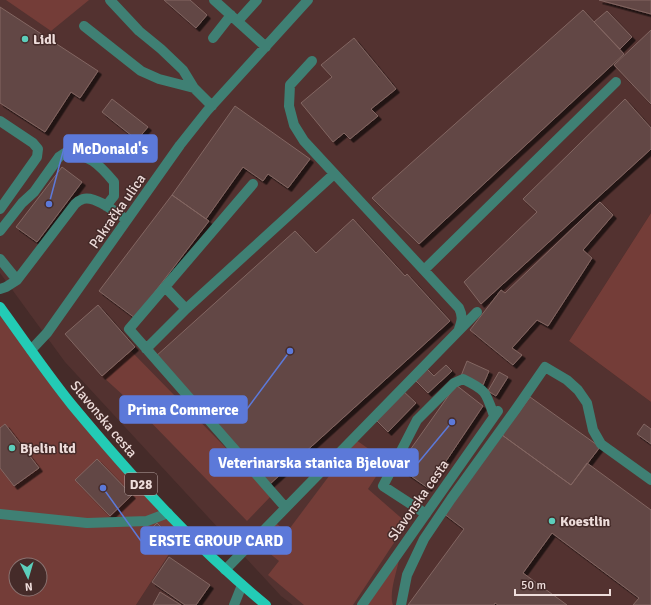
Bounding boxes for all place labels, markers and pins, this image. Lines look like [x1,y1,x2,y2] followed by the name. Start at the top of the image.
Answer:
[33,31,57,48] place label: Lidl
[20,34,30,44] marker: Lidl
[64,135,157,162] callout: McDonald's
[120,396,247,423] callout: Prima Commerce
[20,440,76,457] place label: Bjelin ltd
[7,443,17,453] marker: Bjelin ltd
[210,449,418,476] callout: Veterinarska stanica Bjelovar
[560,513,611,530] place label: Koestlin
[547,516,557,526] marker: Koestlin
[141,527,291,554] callout: ERSTE GROUP CARD

